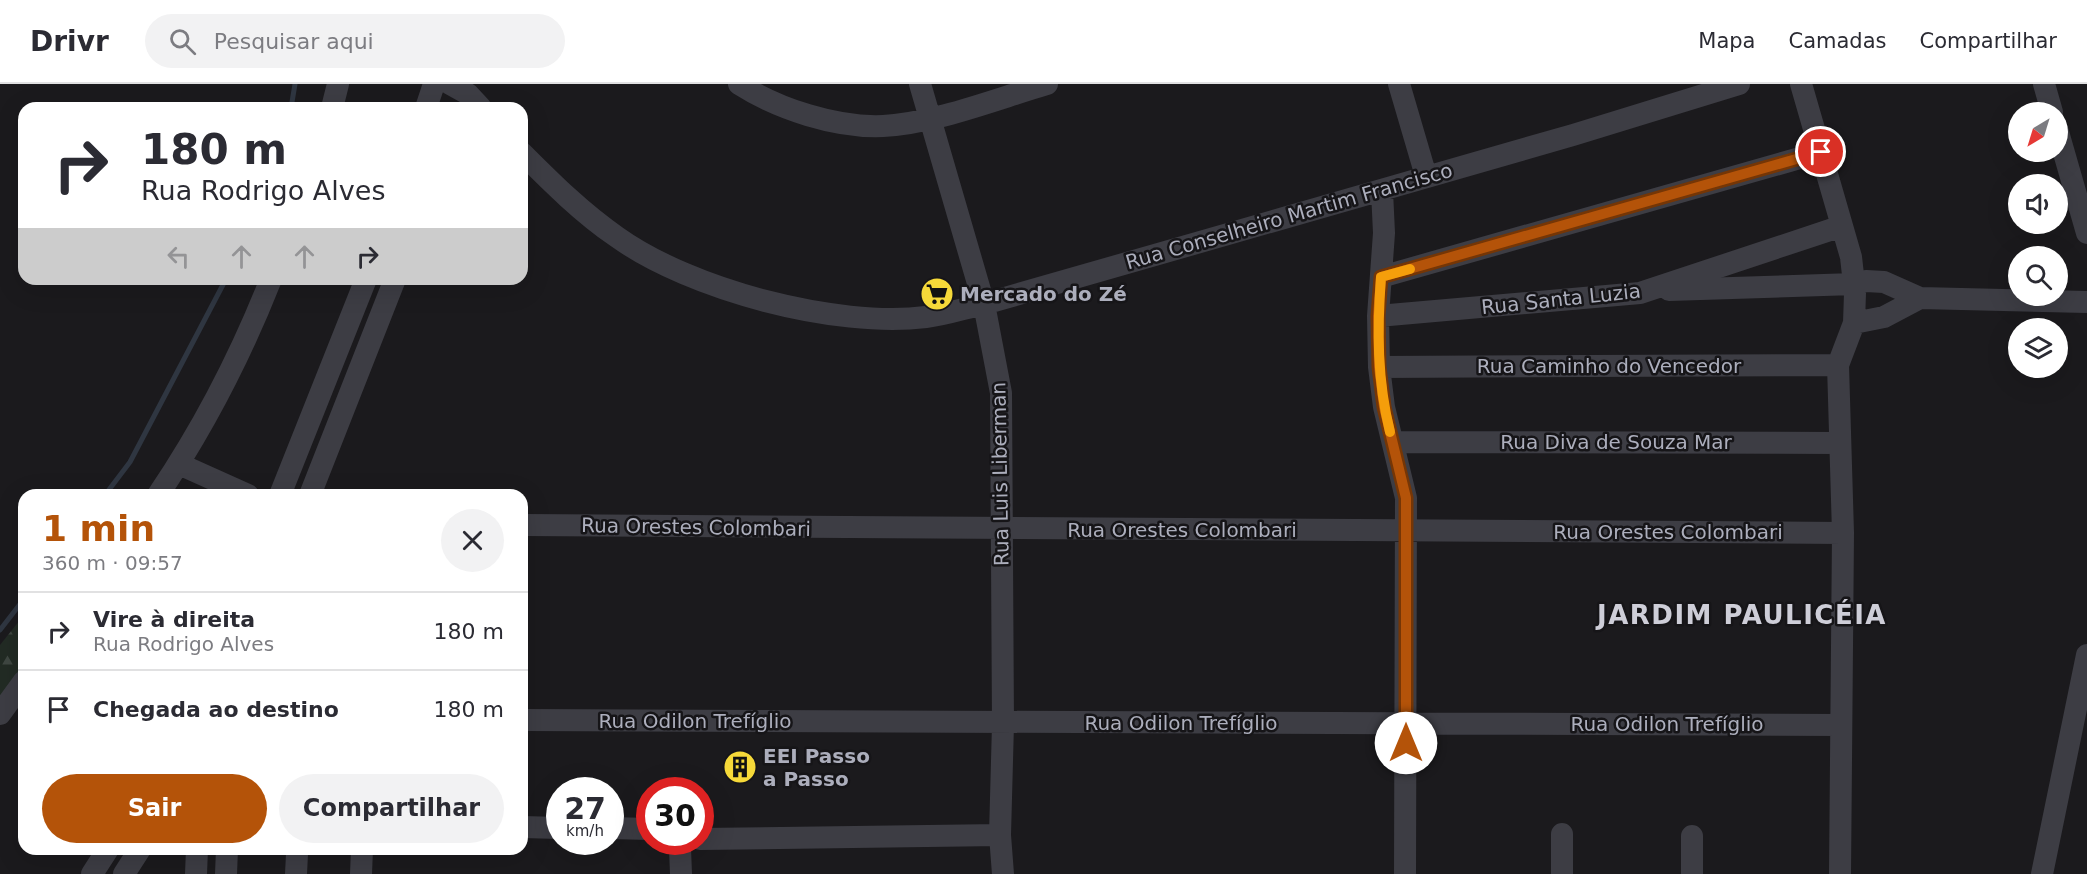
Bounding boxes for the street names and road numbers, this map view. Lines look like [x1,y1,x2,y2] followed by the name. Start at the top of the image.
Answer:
[1123,158,1455,274] street label: Rua Conselheiro Martim Francisco
[1480,279,1642,319] street label: Rua Santa Luzia
[1477,354,1742,378] street label: Rua Caminho do Vencedor
[986,382,1014,566] street label: Rua Luis Liberman
[1500,430,1733,454] street label: Rua Diva de Souza Mar
[581,513,811,541] street label: Rua Orestes Colombari
[1067,518,1297,542] street label: Rua Orestes Colombari
[1553,520,1783,544] street label: Rua Orestes Colombari
[598,709,792,733] street label: Rua Odilon Trefíglio
[1084,711,1278,735] street label: Rua Odilon Trefíglio
[1570,712,1764,736] street label: Rua Odilon Trefíglio

